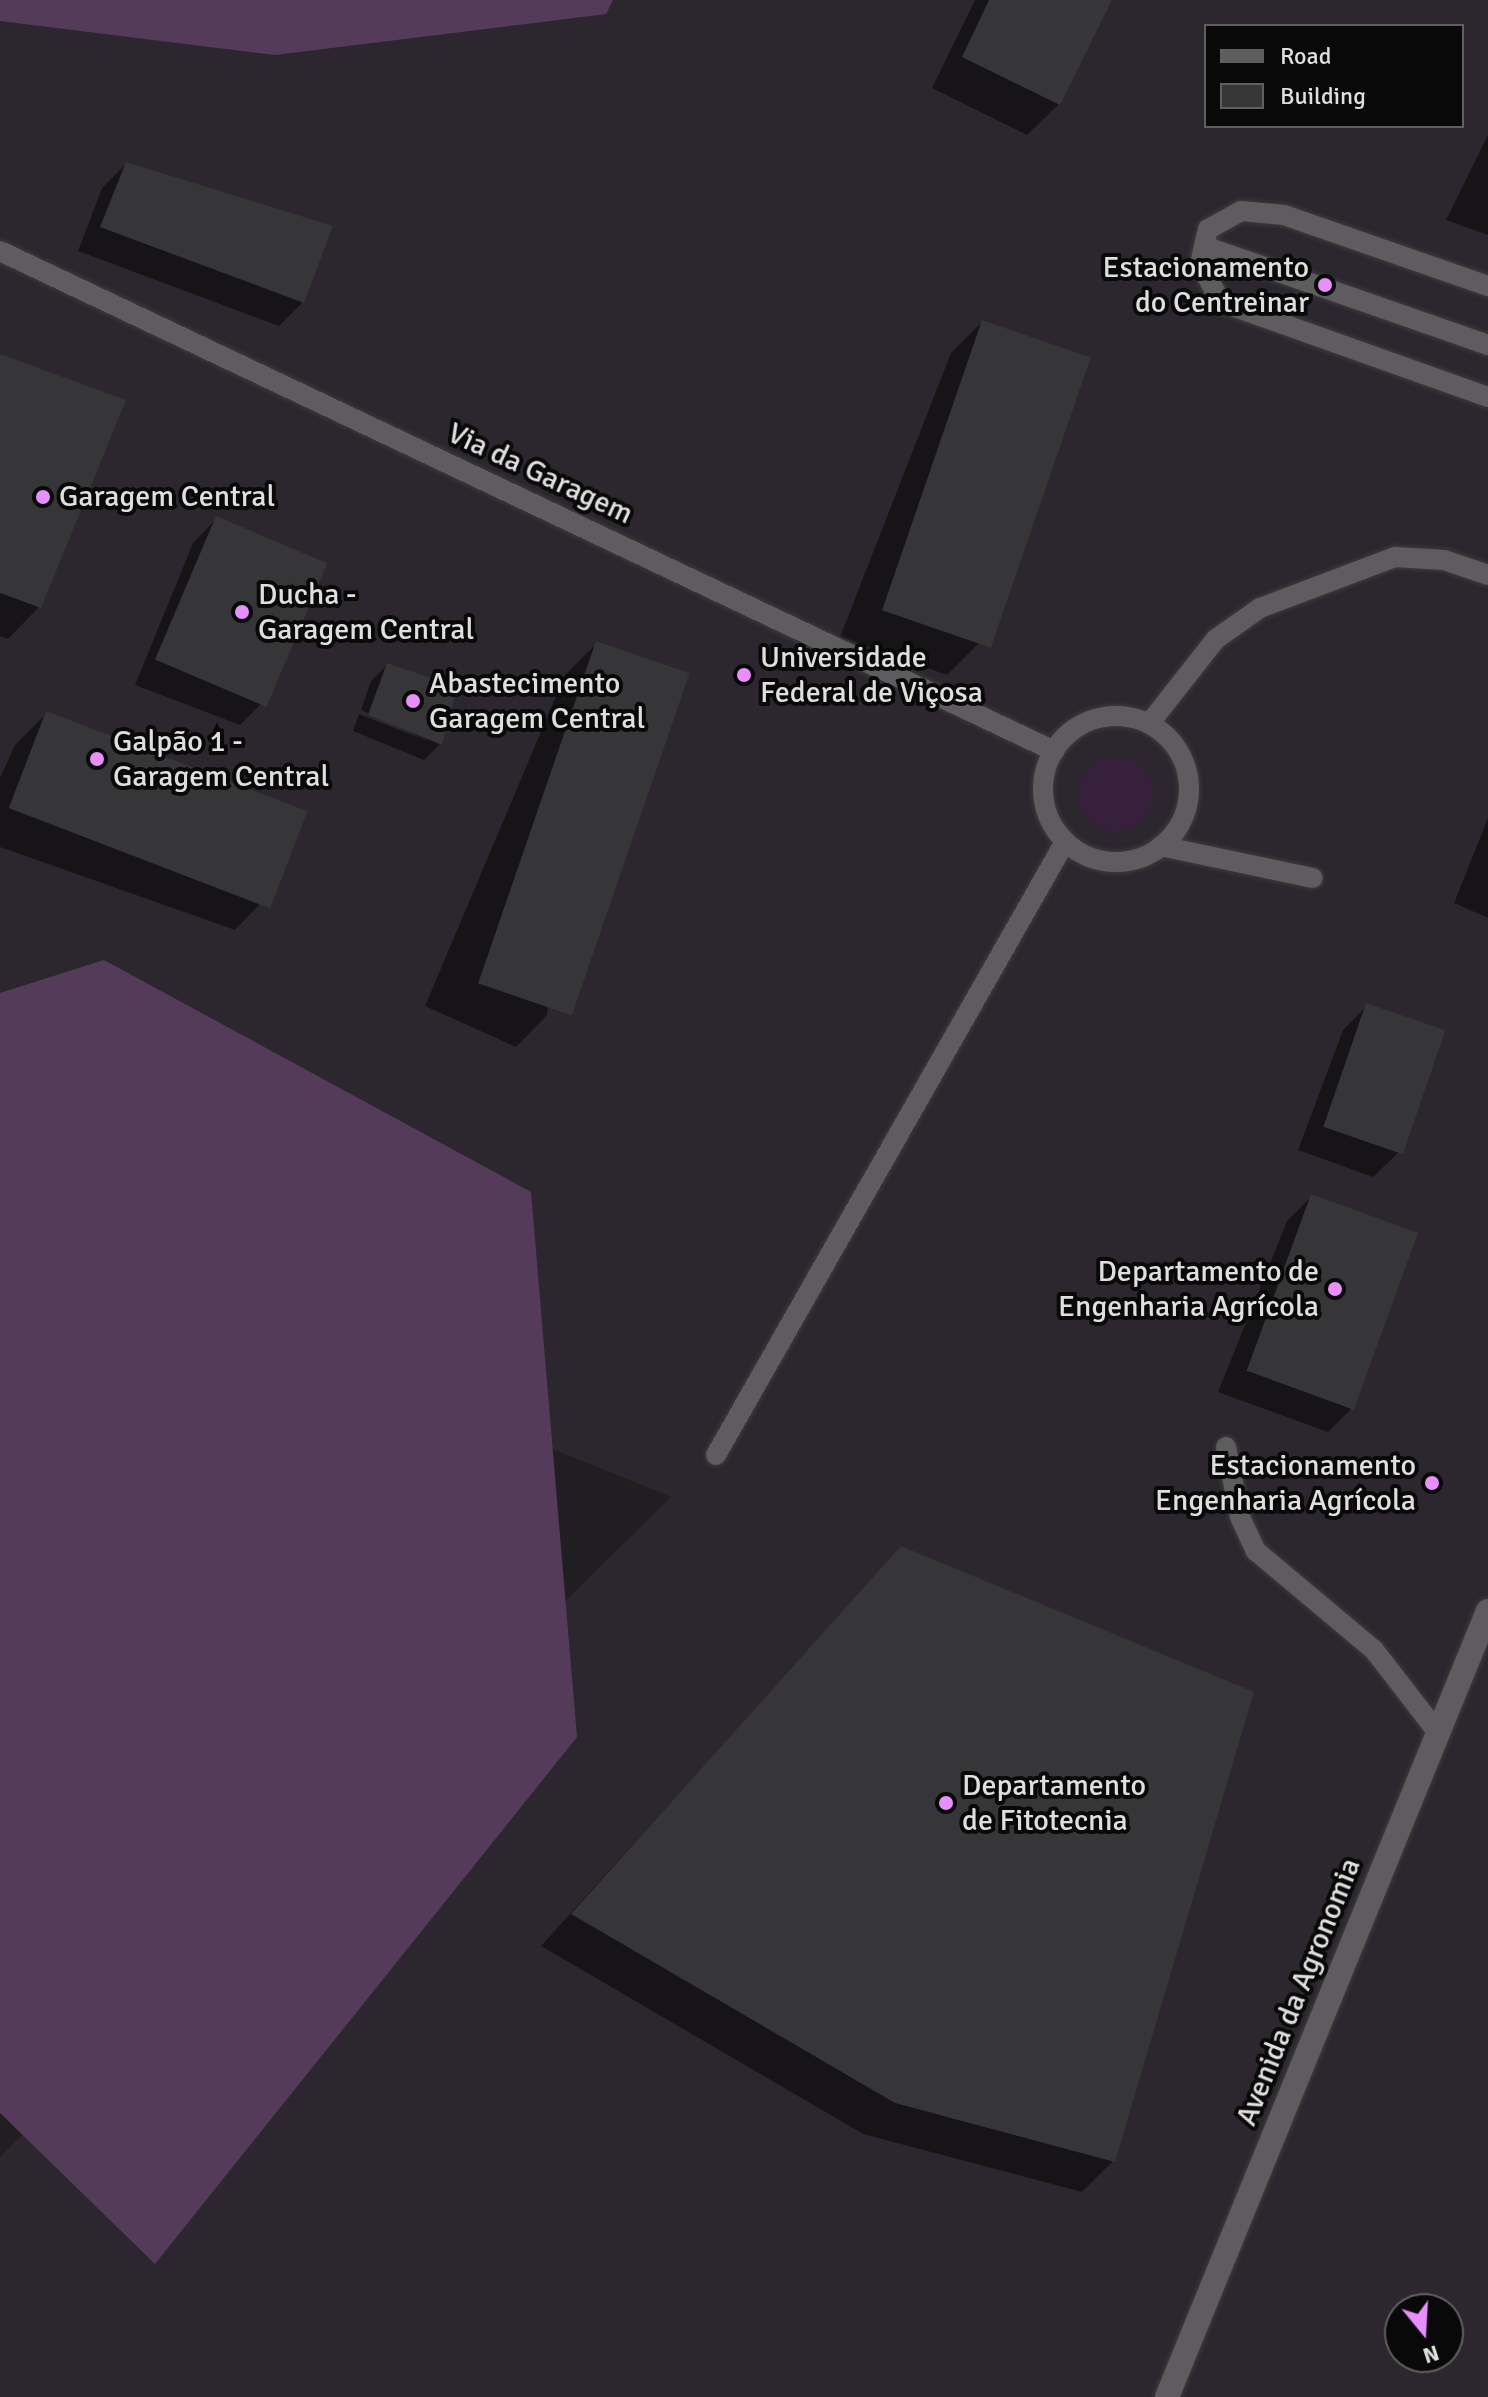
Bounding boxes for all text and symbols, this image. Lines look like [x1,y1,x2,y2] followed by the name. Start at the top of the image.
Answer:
[1204,24,1464,128] legend
[1280,41,1331,71] text: Road
[1280,81,1366,111] text: Building
[1102,250,1309,320] place label: Estacionamento do Centreinar
[1316,276,1334,294] marker: Estacionamento do Centreinar
[442,415,638,533] street label: Via da Garagem
[59,479,275,515] place label: Garagem Central
[34,488,52,506] marker: Garagem Central
[258,577,474,648] place label: Ducha - Garagem Central
[233,603,251,621] marker: Ducha - Garagem Central
[760,640,983,710] place label: Universidade Federal de Viçosa
[429,666,645,736] place label: Abastecimento Garagem Central
[735,666,753,684] marker: Universidade Federal de Viçosa
[404,692,422,710] marker: Abastecimento Garagem Central
[113,724,329,794] place label: Galpão 1 - Garagem Central
[88,750,106,768] marker: Galpão 1 - Garagem Central
[1058,1254,1319,1324] place label: Departamento de Engenharia Agrícola
[1326,1280,1344,1298] marker: Departamento de Engenharia Agrícola
[1155,1448,1416,1518] place label: Estacionamento Engenharia Agrícola
[1423,1474,1441,1492] marker: Estacionamento Engenharia Agrícola
[962,1768,1146,1838] place label: Departamento de Fitotecnia
[937,1794,955,1812] marker: Departamento de Fitotecnia
[1229,1853,1369,2131] street label: Avenida da Agronomia
[1384,2293,1464,2373] north arrow
[1419,2339,1442,2370] text: N

